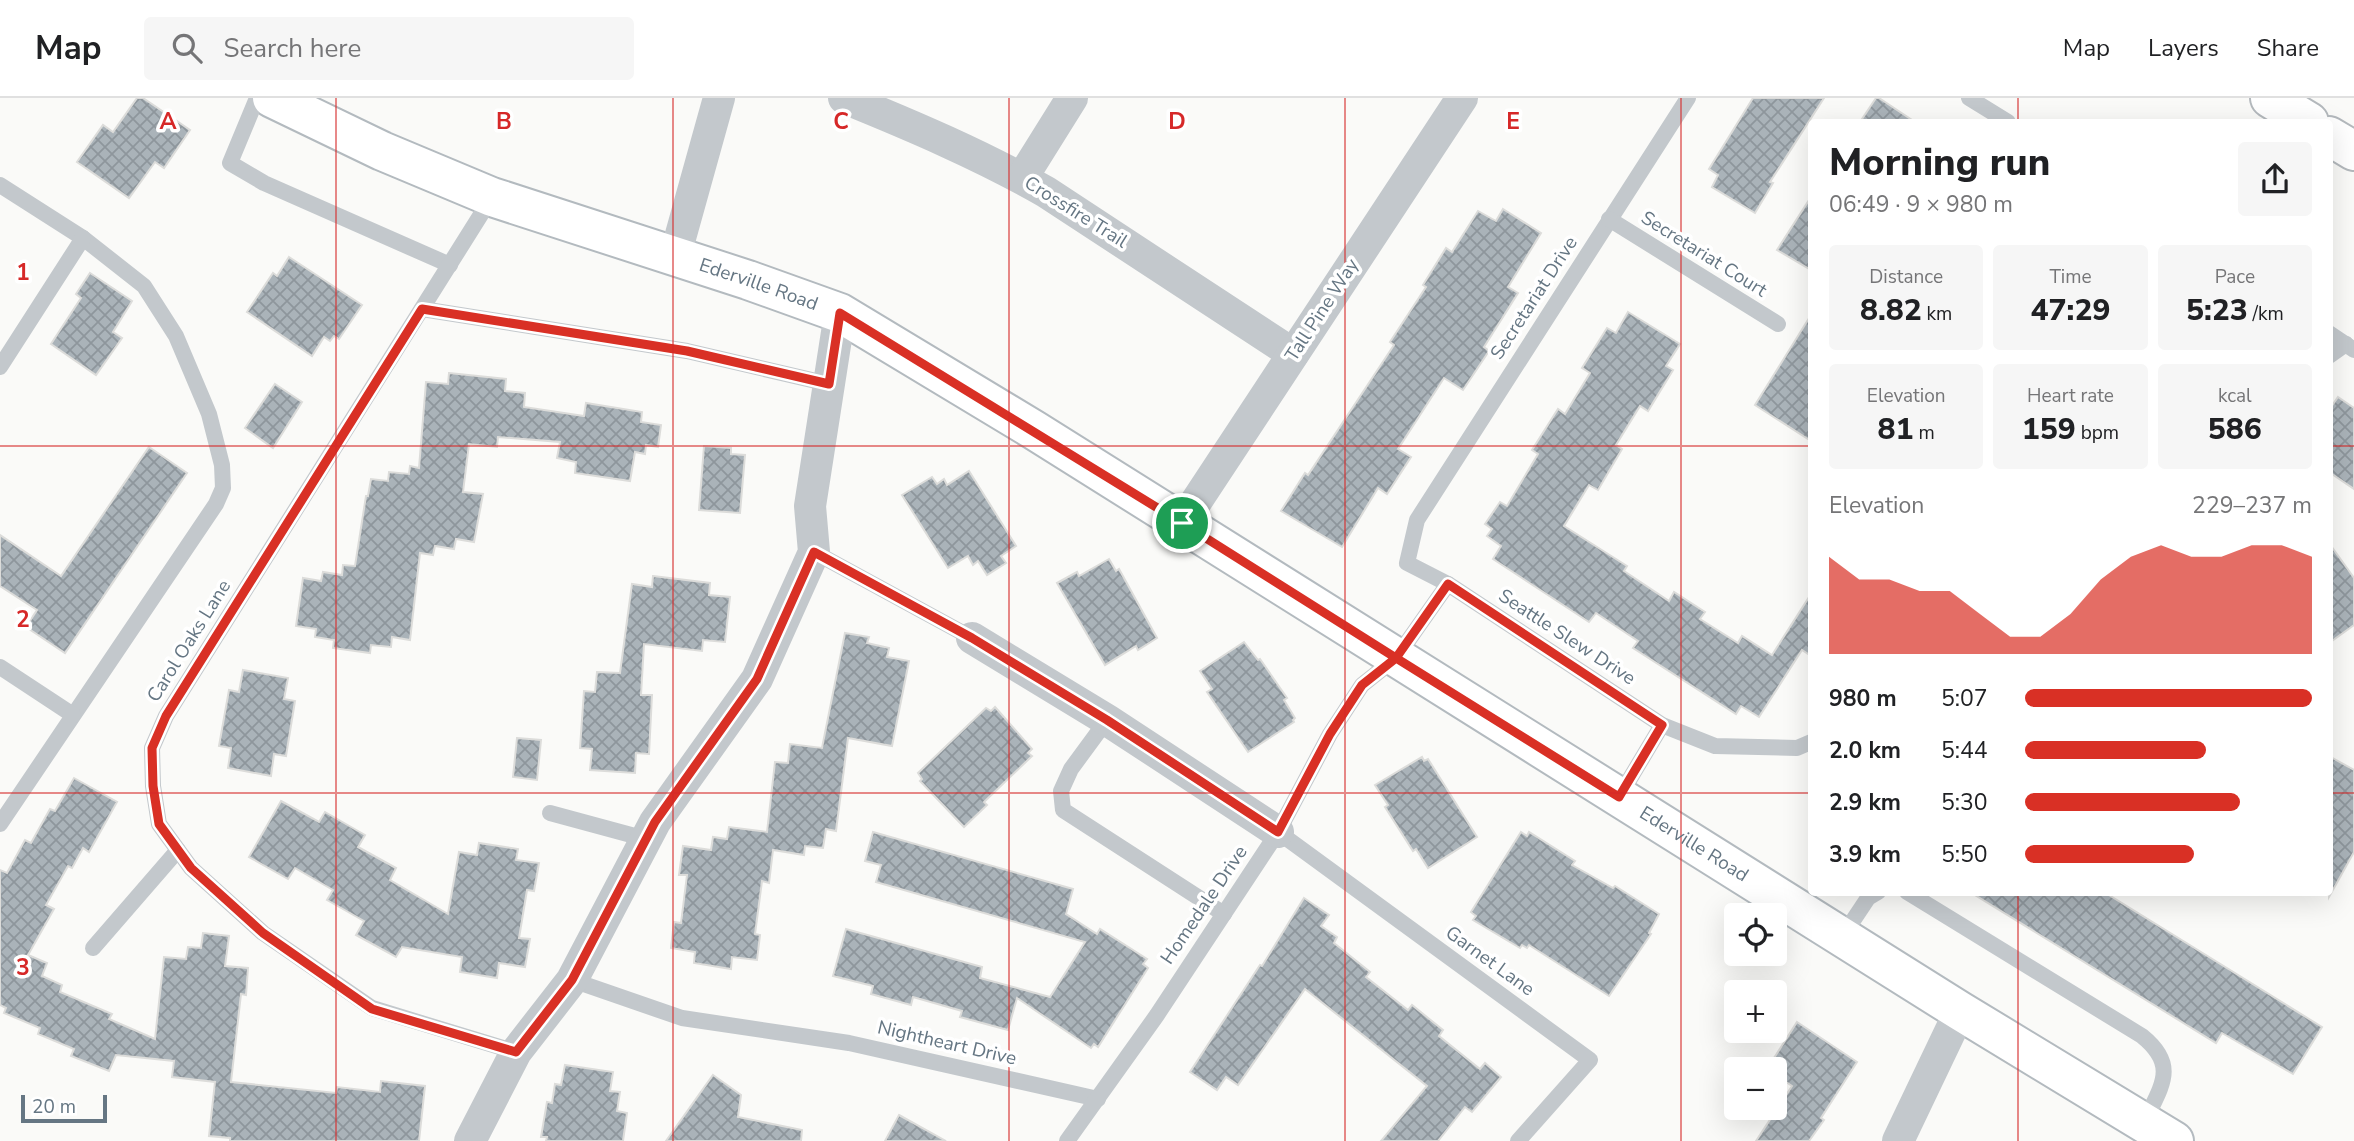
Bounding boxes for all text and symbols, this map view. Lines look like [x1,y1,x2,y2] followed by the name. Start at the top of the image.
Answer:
[144,17,634,80] search box
[35,26,102,71] text: Map
[168,29,206,67] icon: search
[224,31,361,66] text: Search here
[2063,32,2110,64] text: Map
[2148,32,2219,64] text: Layers
[2257,32,2319,64] text: Share
[159,106,177,137] text: A
[496,106,512,137] text: B
[833,106,849,137] text: C
[1168,106,1186,137] text: D
[1506,106,1520,137] text: E
[1829,137,2050,188] text: Morning run
[2238,142,2312,216] button: share
[1019,170,1133,254] street label: Crossfire Trail
[1829,189,2013,220] text: 06:49 · 9 × 980 m
[1636,205,1772,303] street label: Secretariat Court
[1484,231,1584,365] street label: Secretariat Drive
[696,252,822,317] street label: Ederville Road
[1279,253,1365,367] street label: Tall Pine Way
[16,257,30,288] text: 1
[1869,264,1943,290] text: Distance
[2049,264,2092,290] text: Time
[2215,264,2255,290] text: Pace
[1860,290,1922,331] text: 8.82
[2031,290,2110,331] text: 47:29
[2186,290,2248,331] text: 5:23
[1922,301,1952,327] text: km
[2248,301,2284,327] text: /km
[1867,383,1946,409] text: Elevation
[2027,383,2114,409] text: Heart rate
[2218,383,2252,409] text: kcal
[1878,409,1914,450] text: 81
[2022,409,2076,450] text: 159
[2208,409,2262,450] text: 586
[1914,420,1935,446] text: m
[2076,420,2119,446] text: bpm
[1829,490,1924,521] text: Elevation
[2192,490,2312,521] text: 229–237 m
[1152,493,1212,553] pin
[1163,504,1201,542] icon: arrive
[141,575,237,707] street label: Carol Oaks Lane
[1493,583,1641,691] street label: Seattle Slew Drive
[16,604,30,635] text: 2
[1829,683,1897,714] text: 980 m
[1941,683,1988,714] text: 5:07
[1829,735,1901,766] text: 2.0 km
[1941,735,1988,766] text: 5:44
[1829,787,1901,818] text: 2.9 km
[1941,787,1988,818] text: 5:30
[1635,800,1754,888] street label: Ederville Road
[1829,839,1901,870] text: 3.9 km
[1941,839,1988,870] text: 5:50
[1155,840,1253,970] street label: Homedale Drive
[1724,903,1787,1120] map controls
[1724,903,1787,966] button: locate
[1440,920,1540,1002] street label: Garnet Lane
[16,952,30,983] text: 3
[1724,980,1787,1043] button: +
[875,1014,1019,1072] street label: Nightheart Drive
[1724,1057,1787,1120] button: −
[21,1092,107,1124] scale bar
[32,1094,76,1120] text: 20 m

